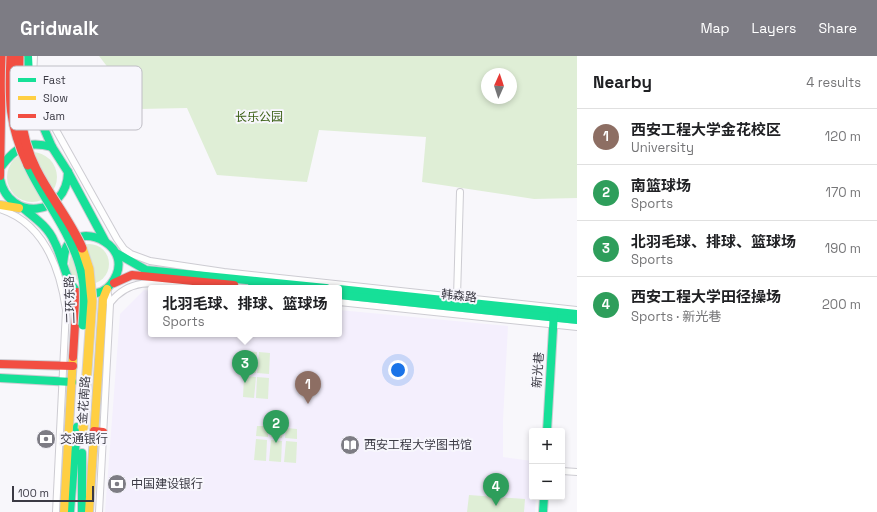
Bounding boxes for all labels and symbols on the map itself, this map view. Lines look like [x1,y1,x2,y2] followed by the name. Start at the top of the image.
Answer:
[10,66,142,130] legend
[481,68,517,104] north arrow
[43,73,66,87] text: Fast
[43,91,68,105] text: Slow
[43,109,65,123] text: Jam
[235,109,283,125] park label: 长乐公园
[61,276,79,324] street label: 二环东路
[440,286,478,306] street label: 韩森路
[232,350,258,383] pin: 3
[529,351,547,389] street label: 新光巷
[388,360,408,380] your location
[295,371,321,404] pin: 1
[74,375,94,425] street label: 金花南路
[263,410,289,443] pin: 2
[35,428,57,450] bank icon: 交通银行
[60,431,108,447] place label: 交通银行
[339,434,361,456] library icon: 西安工程大学图书馆
[364,437,472,453] place label: 西安工程大学图书馆
[106,473,128,495] bank icon: 中国建设银行
[483,473,509,506] pin: 4
[131,476,203,492] place label: 中国建设银行
[12,484,94,503] scale bar

